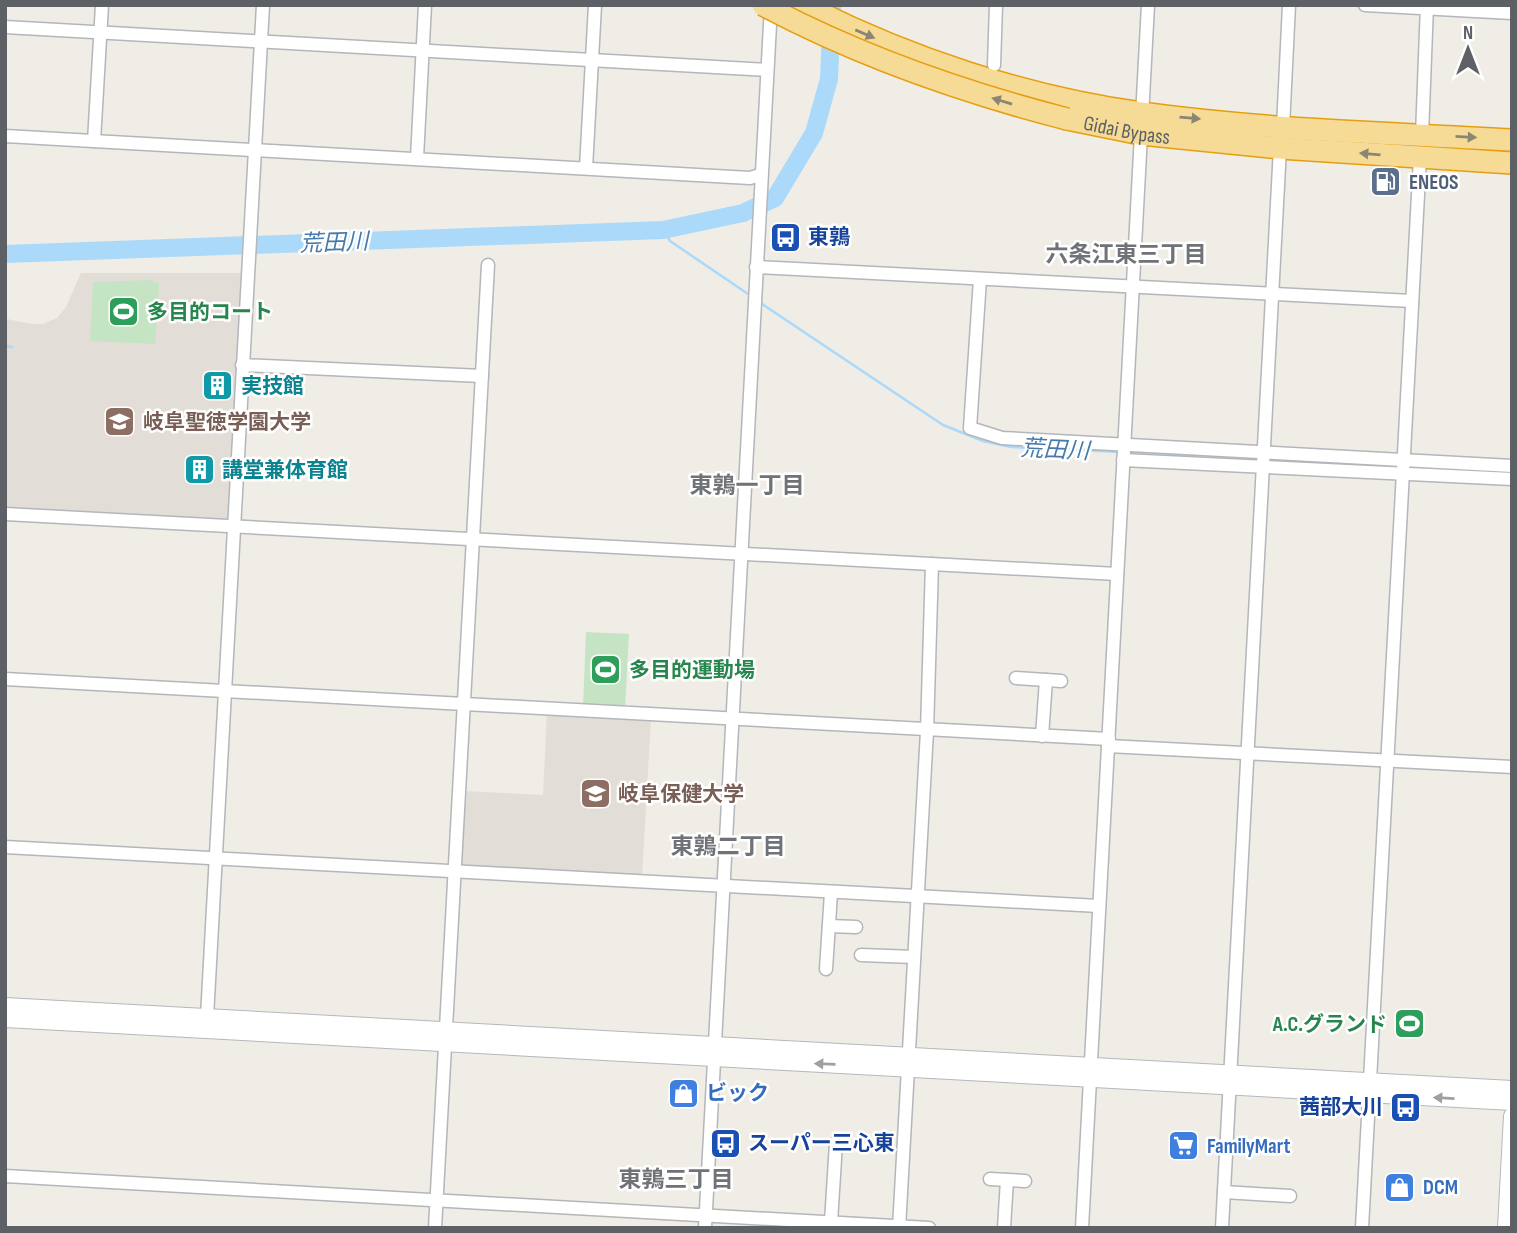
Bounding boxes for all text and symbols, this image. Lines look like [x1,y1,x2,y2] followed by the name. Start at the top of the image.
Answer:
[1433,14,1503,84] north arrow
[1463,22,1473,45] text: N
[855,29,876,40] one-way arrow
[991,96,1012,106] one-way arrow
[1081,111,1171,150] street label: Gidai Bypass
[1179,113,1201,124] one-way arrow
[1455,132,1477,143] one-way arrow
[1359,148,1381,159] one-way arrow
[1369,165,1403,199] fuel station icon: ENEOS
[1409,170,1459,195] place label: ENEOS
[768,220,802,254] bus stop icon: 東鶉
[808,225,850,250] place label: 東鶉
[299,228,372,258] water label: 荒田川
[1046,241,1207,269] district label: 六条江東三丁目
[107,295,141,329] sports icon: 多目的コート
[147,300,273,325] place label: 多目的コート
[201,369,235,403] building icon: 実技館
[241,374,304,399] place label: 実技館
[103,405,137,439] school or university icon: 岐阜聖徳学園大学
[143,410,311,435] place label: 岐阜聖徳学園大学
[1020,434,1093,466] water label: 荒田川
[182,453,216,487] building icon: 講堂兼体育館
[222,458,348,483] place label: 講堂兼体育館
[690,472,805,500] district label: 東鶉一丁目
[589,653,623,687] sports icon: 多目的運動場
[629,658,755,683] place label: 多目的運動場
[578,777,612,811] school or university icon: 岐阜保健大学
[618,782,744,807] place label: 岐阜保健大学
[671,833,786,861] district label: 東鶉二丁目
[1393,1007,1427,1041] sports icon: A.C.グランド
[1272,1012,1387,1037] place label: A.C.グランド
[814,1059,836,1070] one-way arrow
[666,1076,700,1110] shop icon: ビック
[706,1081,769,1106] place label: ビック
[1389,1090,1423,1124] bus stop icon: 茜部大川
[1432,1093,1454,1104] one-way arrow
[1299,1095,1383,1120] place label: 茜部大川
[708,1126,742,1160] bus stop icon: スーパー三心東
[1167,1129,1201,1163] supermarket icon: FamilyMart
[748,1131,895,1156] place label: スーパー三心東
[1207,1134,1290,1159] place label: FamilyMart
[619,1166,734,1194] district label: 東鶉三丁目
[1383,1170,1417,1204] shop icon: DCM
[1423,1175,1458,1200] place label: DCM

